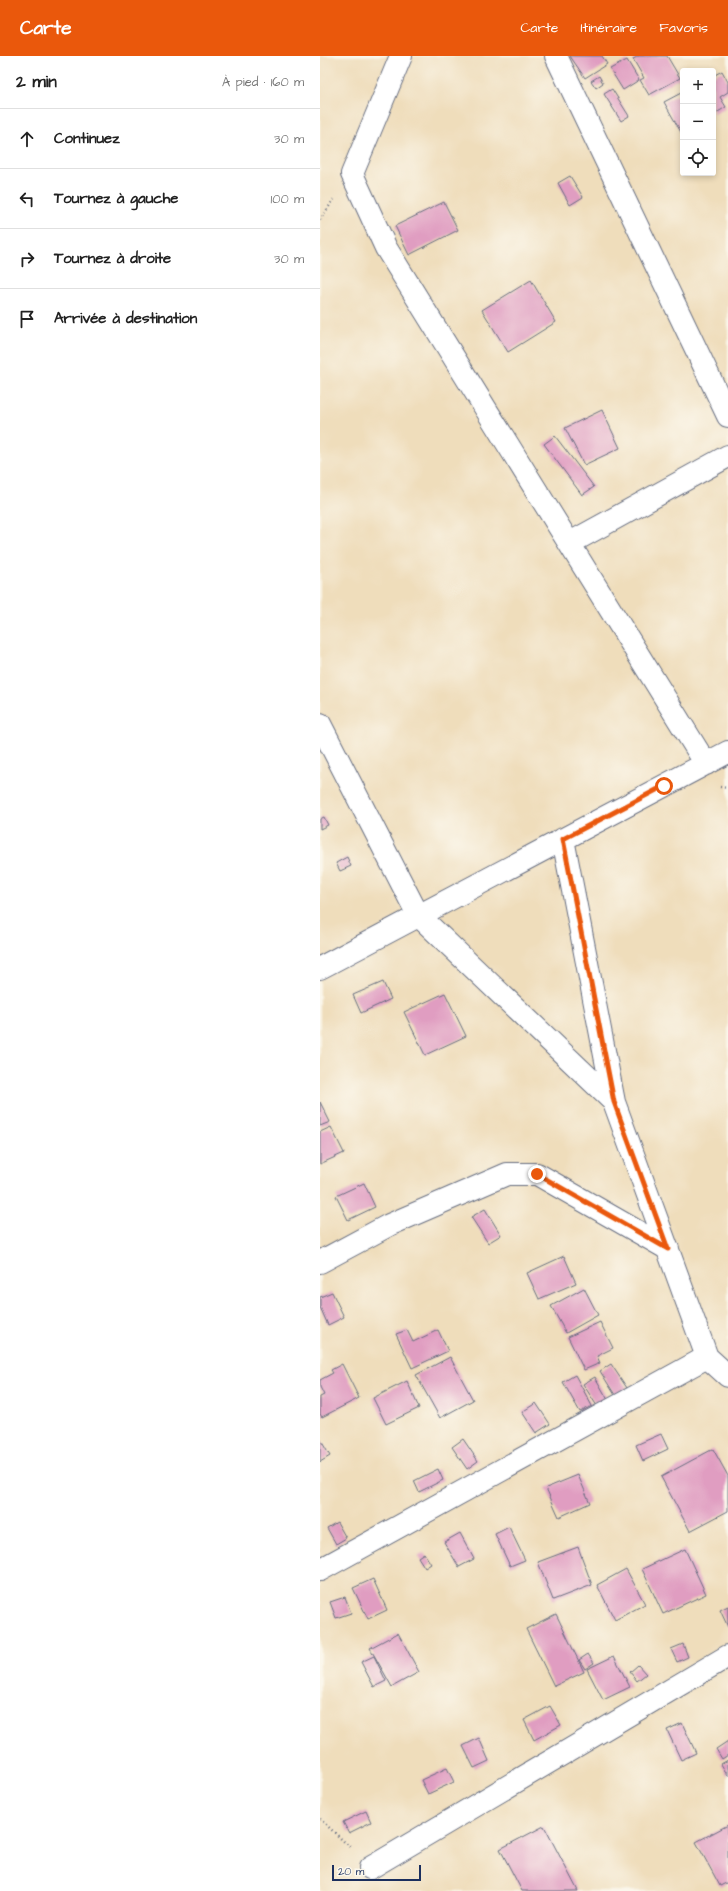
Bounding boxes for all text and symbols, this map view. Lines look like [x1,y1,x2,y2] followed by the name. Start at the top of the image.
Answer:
[20,15,72,42] text: Carte
[520,18,558,38] text: Carte
[580,18,637,38] text: Itinéraire
[659,18,708,38] text: Favoris
[680,68,716,176] map controls
[680,68,716,104] button: +
[16,70,57,94] text: 2 min
[222,73,304,91] text: À pied · 160 m
[680,104,716,140] button: −
[16,128,38,150] icon: ahead
[54,128,120,149] text: Continuez
[274,130,304,148] text: 30 m
[680,140,716,176] button: locate
[16,188,38,210] icon: left
[54,188,178,209] text: Tournez à gauche
[271,190,304,208] text: 100 m
[16,248,38,270] icon: right
[54,248,171,269] text: Tournez à droite
[274,250,304,268] text: 30 m
[16,308,38,330] icon: arrive
[54,308,197,329] text: Arrivée à destination
[655,777,673,795] route start
[528,1165,546,1183] route end
[332,1863,421,1882] scale bar
[338,1864,364,1879] text: 20 m

